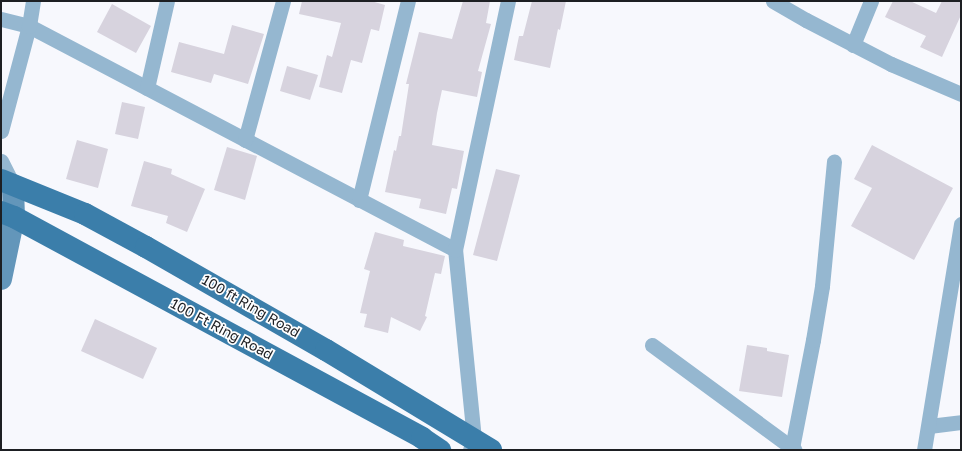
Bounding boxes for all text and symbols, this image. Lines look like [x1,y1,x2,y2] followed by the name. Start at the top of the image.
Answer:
[199,271,303,341] street label: 100 ft Ring Road
[168,295,276,363] street label: 100 Ft Ring Road

